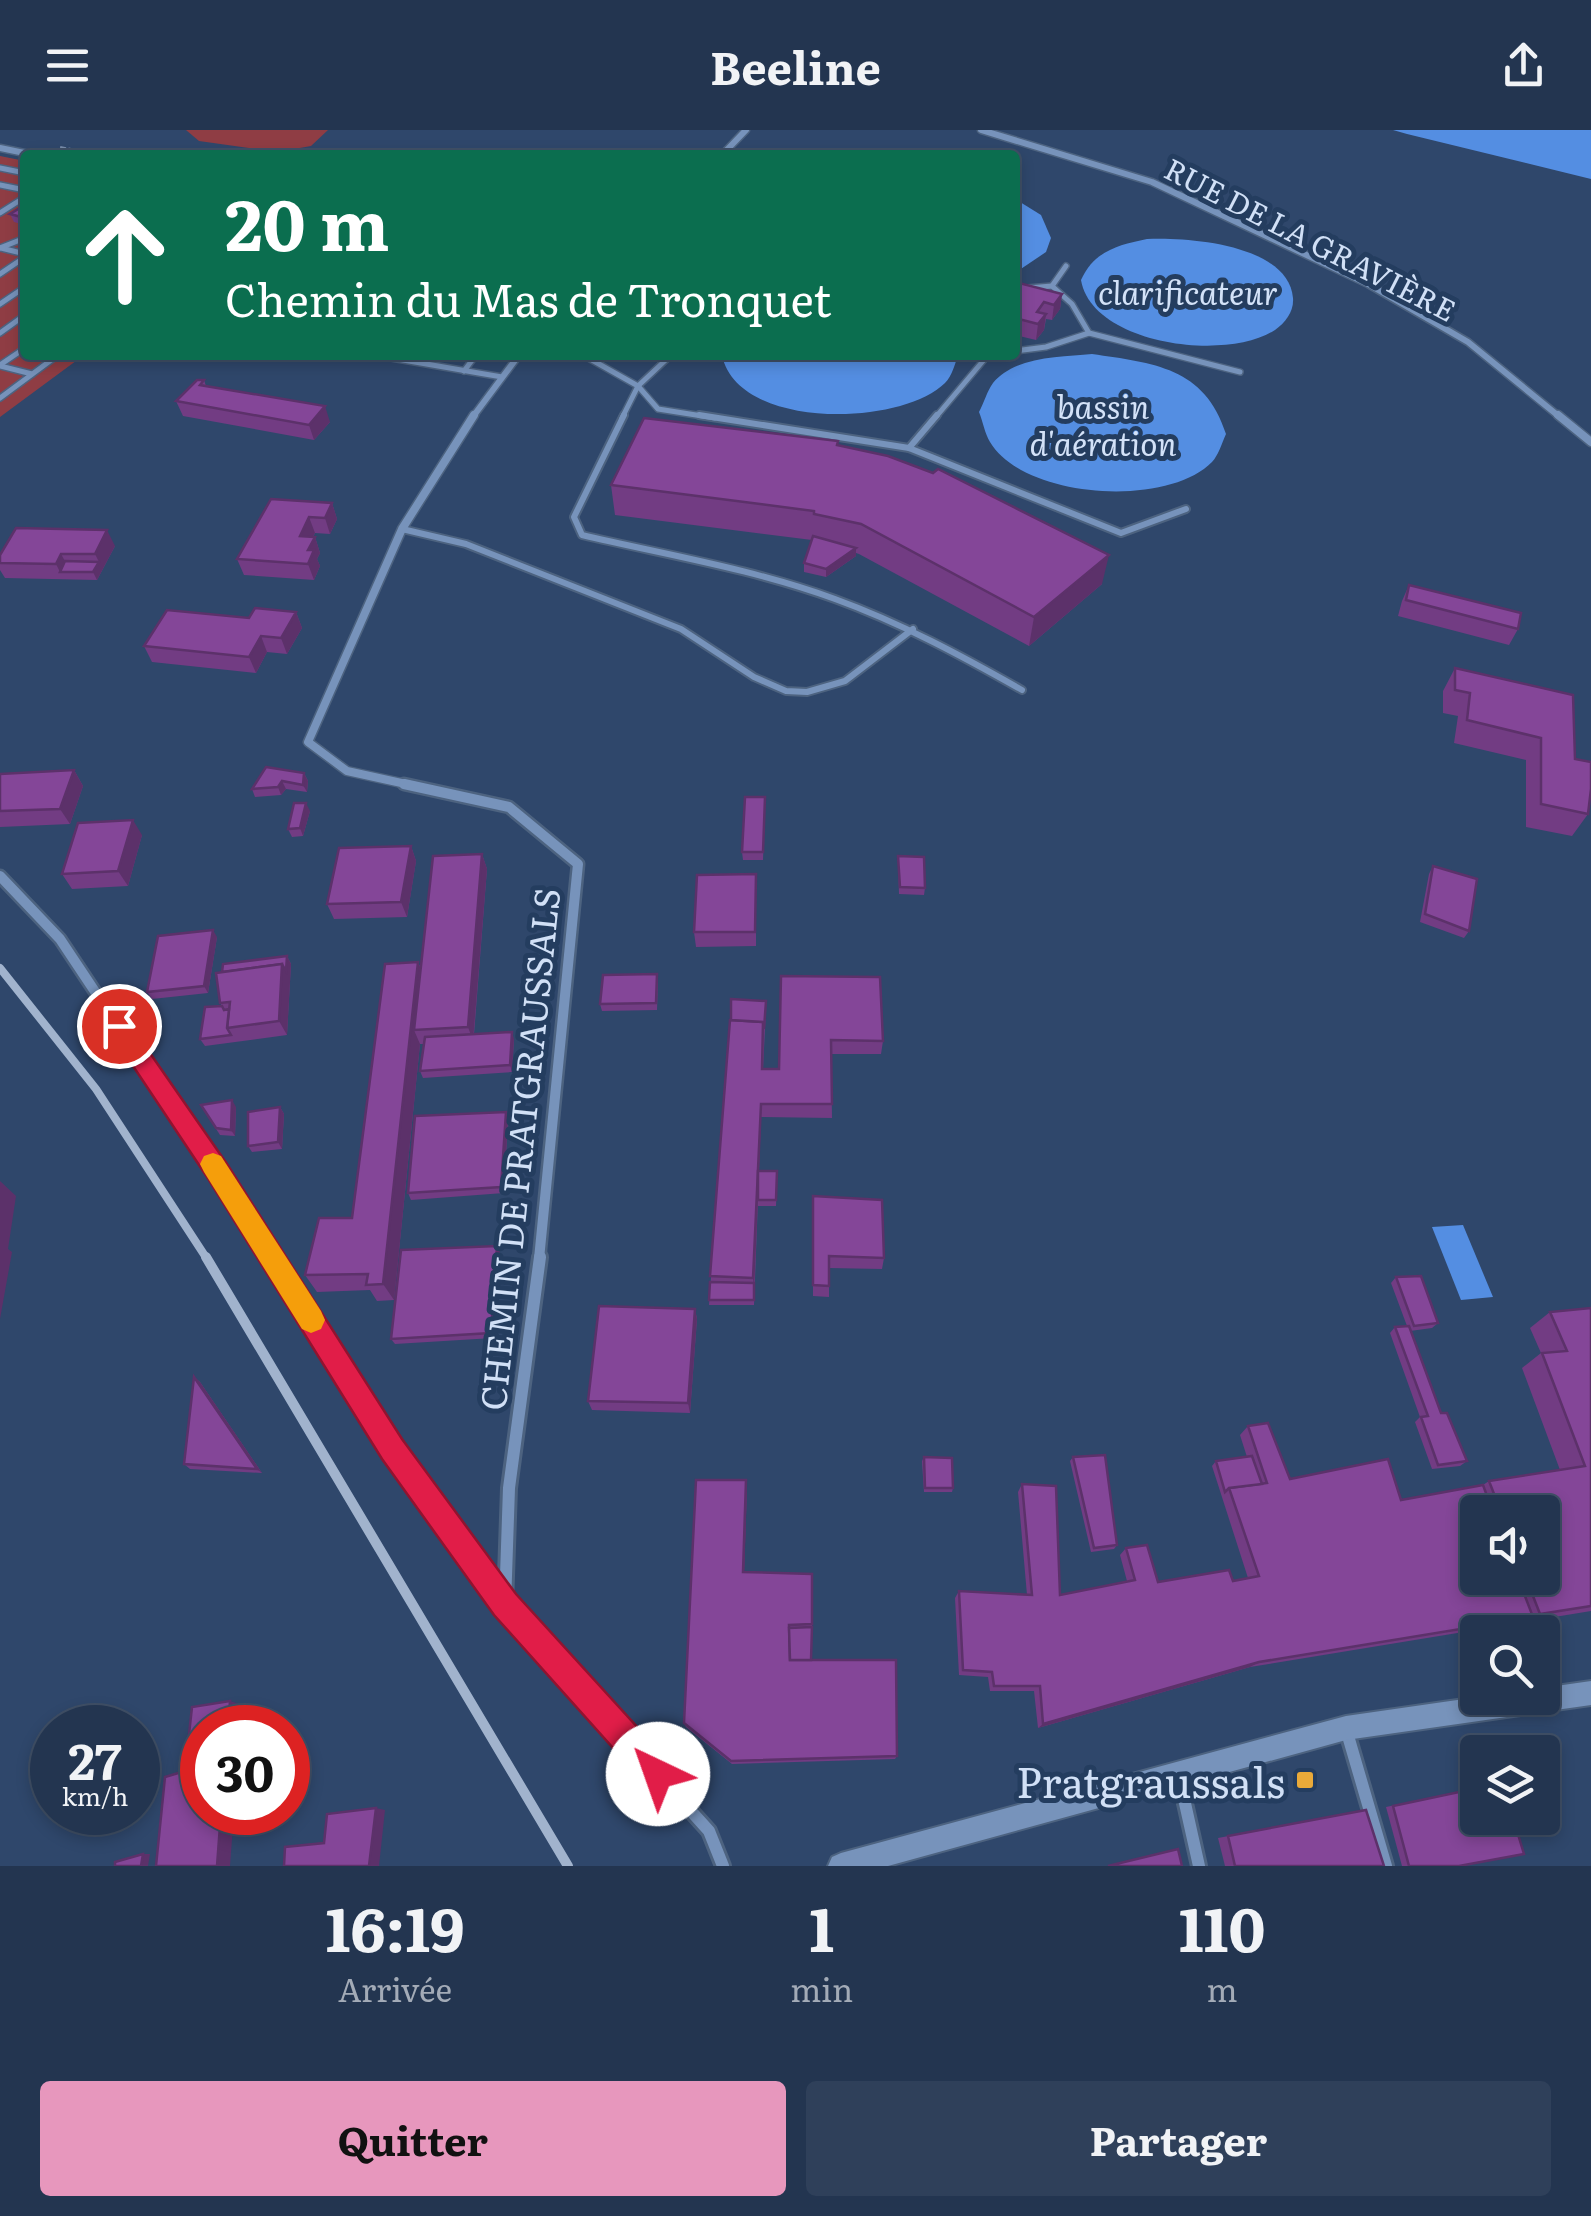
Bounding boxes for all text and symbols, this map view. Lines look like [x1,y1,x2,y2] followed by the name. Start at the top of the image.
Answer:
[710,32,881,99] text: Beeline
[40,38,95,93] icon: menu
[1496,38,1551,93] icon: share
[1158,145,1464,331] street label: RUE DE LA GRAVIÈRE
[225,169,390,273] text: 20 m
[60,190,190,320] icon: ahead
[225,264,831,331] text: Chemin du Mas de Tronquet
[1098,267,1278,315] water label: clarificateur
[1029,381,1177,466] water label: bassin d'aération
[465,885,571,1413] street label: CHEMIN DE PRATGRAUSSALS
[77,984,162,1069] pin
[92,999,147,1054] icon: arrive
[1460,1495,1560,1835] map controls
[1460,1495,1560,1595] button: sound
[1460,1615,1560,1715] button: search
[180,1705,310,1835] speed limit sign: 30
[68,1721,122,1795] text: 27
[606,1722,710,1826] position arrow
[1460,1735,1560,1835] button: layers
[1016,1749,1285,1811] place label: Pratgraussals
[1294,1769,1316,1791] marker: Pratgraussals
[62,1777,128,1814] text: km/h
[326,1881,465,1970] text: 16:19
[809,1881,834,1970] text: 1
[1179,1881,1265,1970] text: 110
[338,1964,452,2012] text: Arrivée
[790,1964,853,2012] text: min
[1207,1964,1238,2012] text: m
[40,2081,786,2196] button: Quitter
[806,2081,1551,2196] button: Partager

